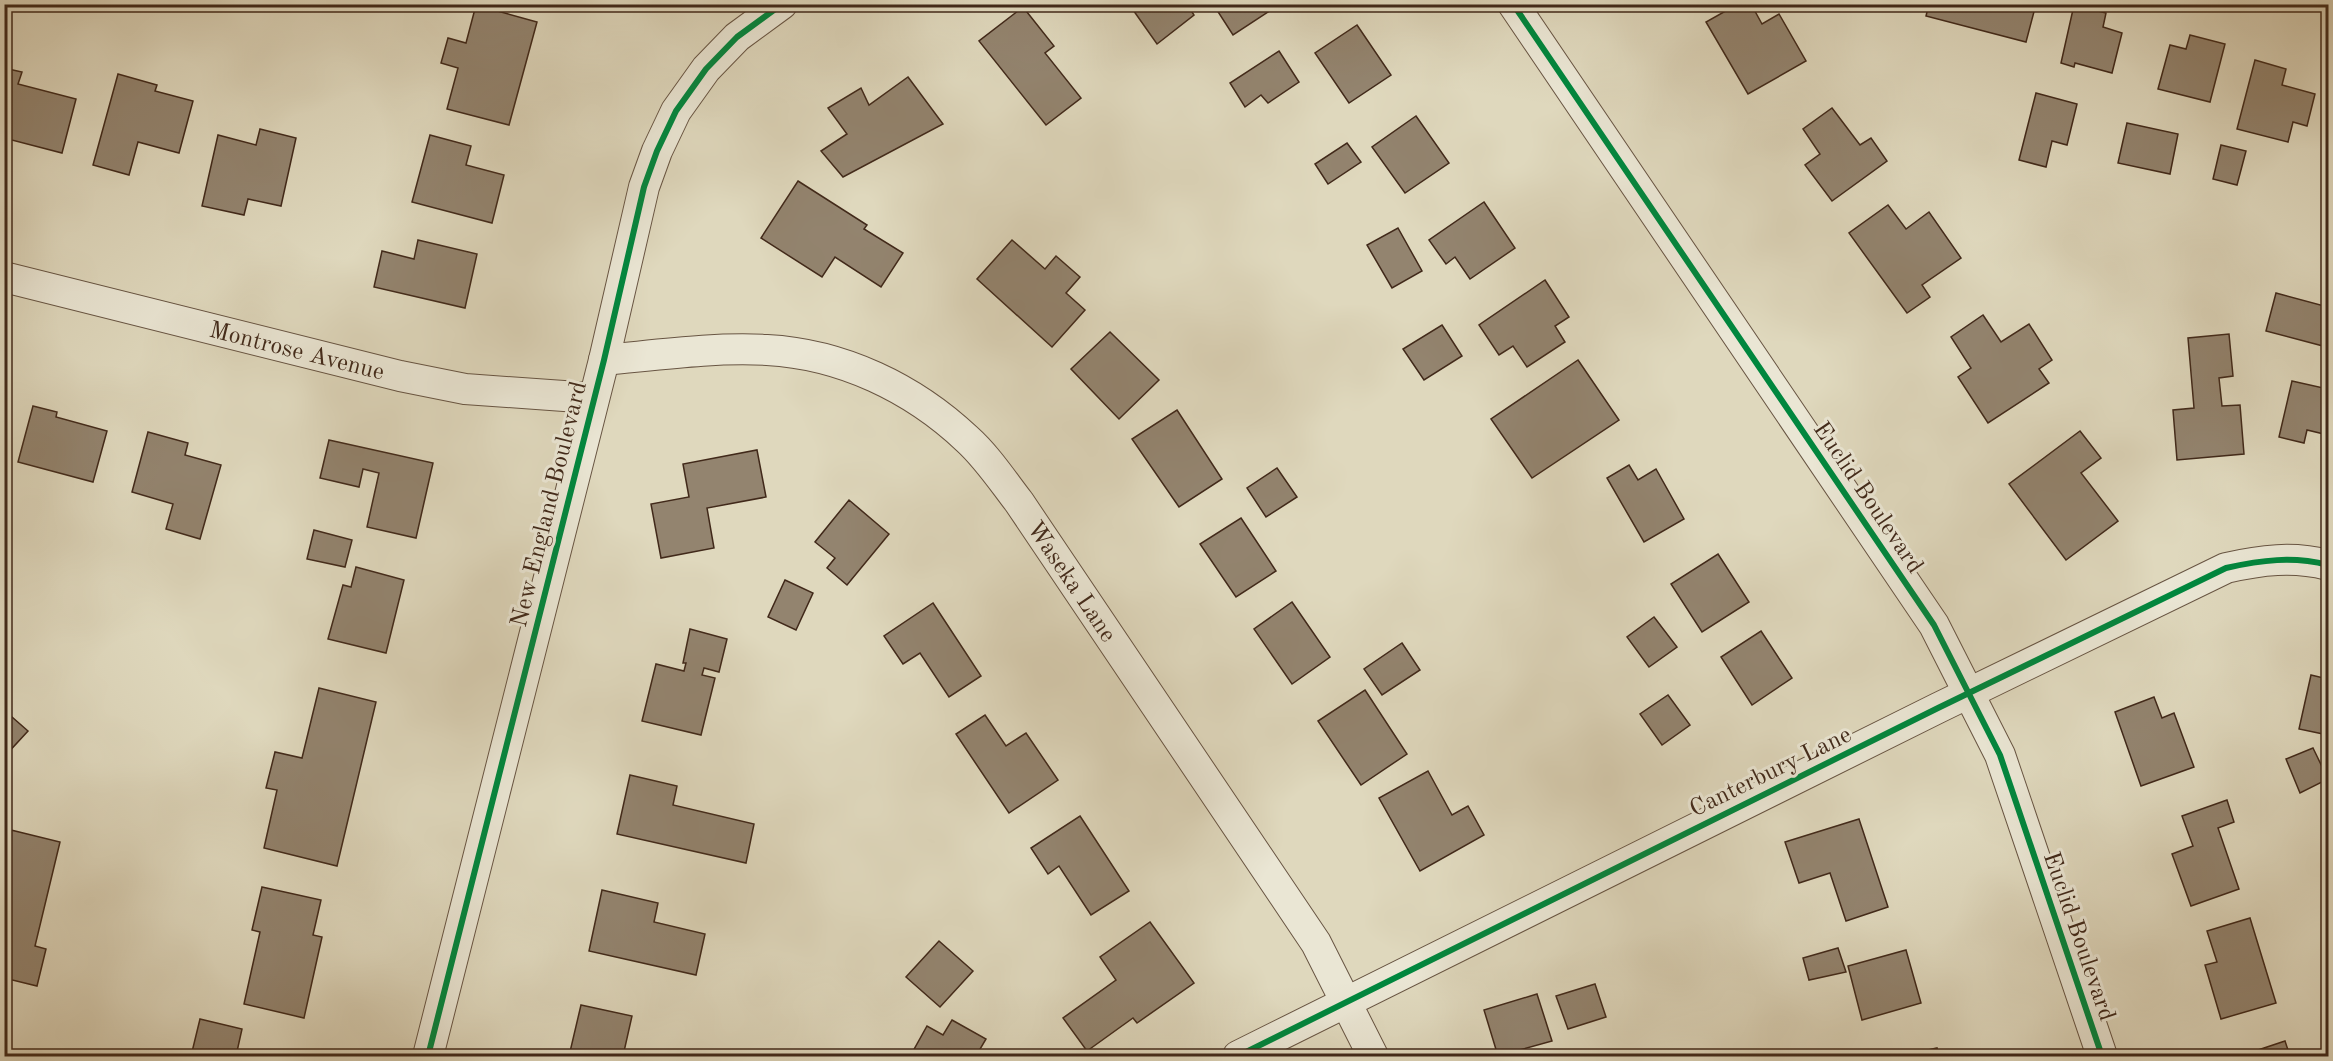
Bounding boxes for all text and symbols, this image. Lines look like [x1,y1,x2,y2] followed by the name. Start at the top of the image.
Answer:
[206,319,387,386] street label: Montrose Avenue
[508,379,592,630] street label: New England Boulevard
[1808,418,1927,578] street label: Euclid Boulevard
[1022,517,1120,647] street label: Waseka Lane
[1686,723,1855,822] street label: Canterbury Lane
[2038,849,2118,1024] street label: Euclid Boulevard

